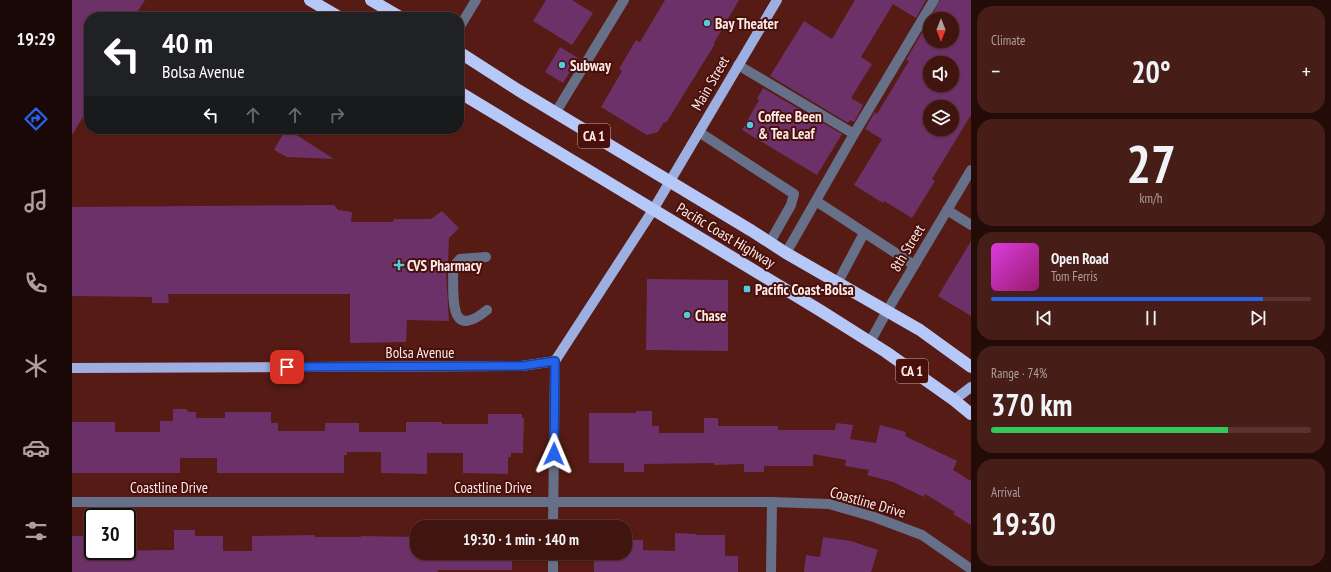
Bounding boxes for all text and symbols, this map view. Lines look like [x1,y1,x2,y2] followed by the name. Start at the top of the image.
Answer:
[923,12,959,48] north arrow
[923,12,959,136] map controls
[715,14,779,33] place label: Bay Theater
[702,18,712,28] marker: Bay Theater
[162,24,213,61] text: 40 m
[17,27,55,50] text: 19:29
[96,28,148,80] icon: left
[991,32,1025,49] text: Climate
[687,52,733,114] street label: Main Street
[1131,52,1171,91] text: 20°
[570,56,612,75] place label: Subway
[923,56,959,92] button: sound
[991,57,1000,85] text: −
[1302,57,1311,85] text: +
[162,60,245,83] text: Bolsa Avenue
[557,60,567,70] marker: Subway
[923,100,959,136] button: layers
[200,104,222,126] icon: left
[242,104,264,126] icon: ahead
[284,104,306,126] icon: ahead
[326,104,348,126] icon: right
[22,105,50,133] icon: directions
[758,107,822,143] place label: Coffee Been & Tea Leaf
[745,120,755,130] marker: Coffee Been & Tea Leaf
[578,124,610,148] road number: CA 1
[1126,130,1176,197] text: 27
[22,187,50,215] icon: music
[1139,190,1163,207] text: km/h
[673,198,779,272] street label: Pacific Coast Highway
[886,221,928,275] street label: 8th Street
[1051,249,1109,268] text: Open Road
[407,256,483,275] place label: CVS Pharmacy
[394,260,404,270] marker: CVS Pharmacy
[1051,268,1097,285] text: Tom Ferris
[22,269,50,297] icon: phone
[755,280,854,299] place label: Pacific Coast-Bolsa
[742,284,752,294] marker: Pacific Coast-Bolsa
[695,306,726,325] place label: Chase
[1033,307,1055,329] icon: previous
[1140,307,1162,329] icon: pause
[1247,307,1269,329] icon: next
[682,310,692,320] marker: Chase
[386,343,454,362] street label: Bolsa Avenue
[270,350,304,384] pin
[22,352,50,380] icon: climate
[276,356,298,378] icon: arrive
[896,359,928,383] road number: CA 1
[991,365,1047,382] text: Range · 74%
[991,385,1072,424] text: 370 km
[533,433,575,475] position arrow
[22,434,50,462] icon: car
[130,478,208,497] street label: Coastline Drive
[454,478,532,497] street label: Coastline Drive
[828,482,908,522] street label: Coastline Drive
[991,484,1020,501] text: Arrival
[991,504,1056,543] text: 19:30
[84,508,136,560] speed limit sign: 30
[22,517,50,545] icon: filters
[463,530,579,549] text: 19:30 · 1 min · 140 m

